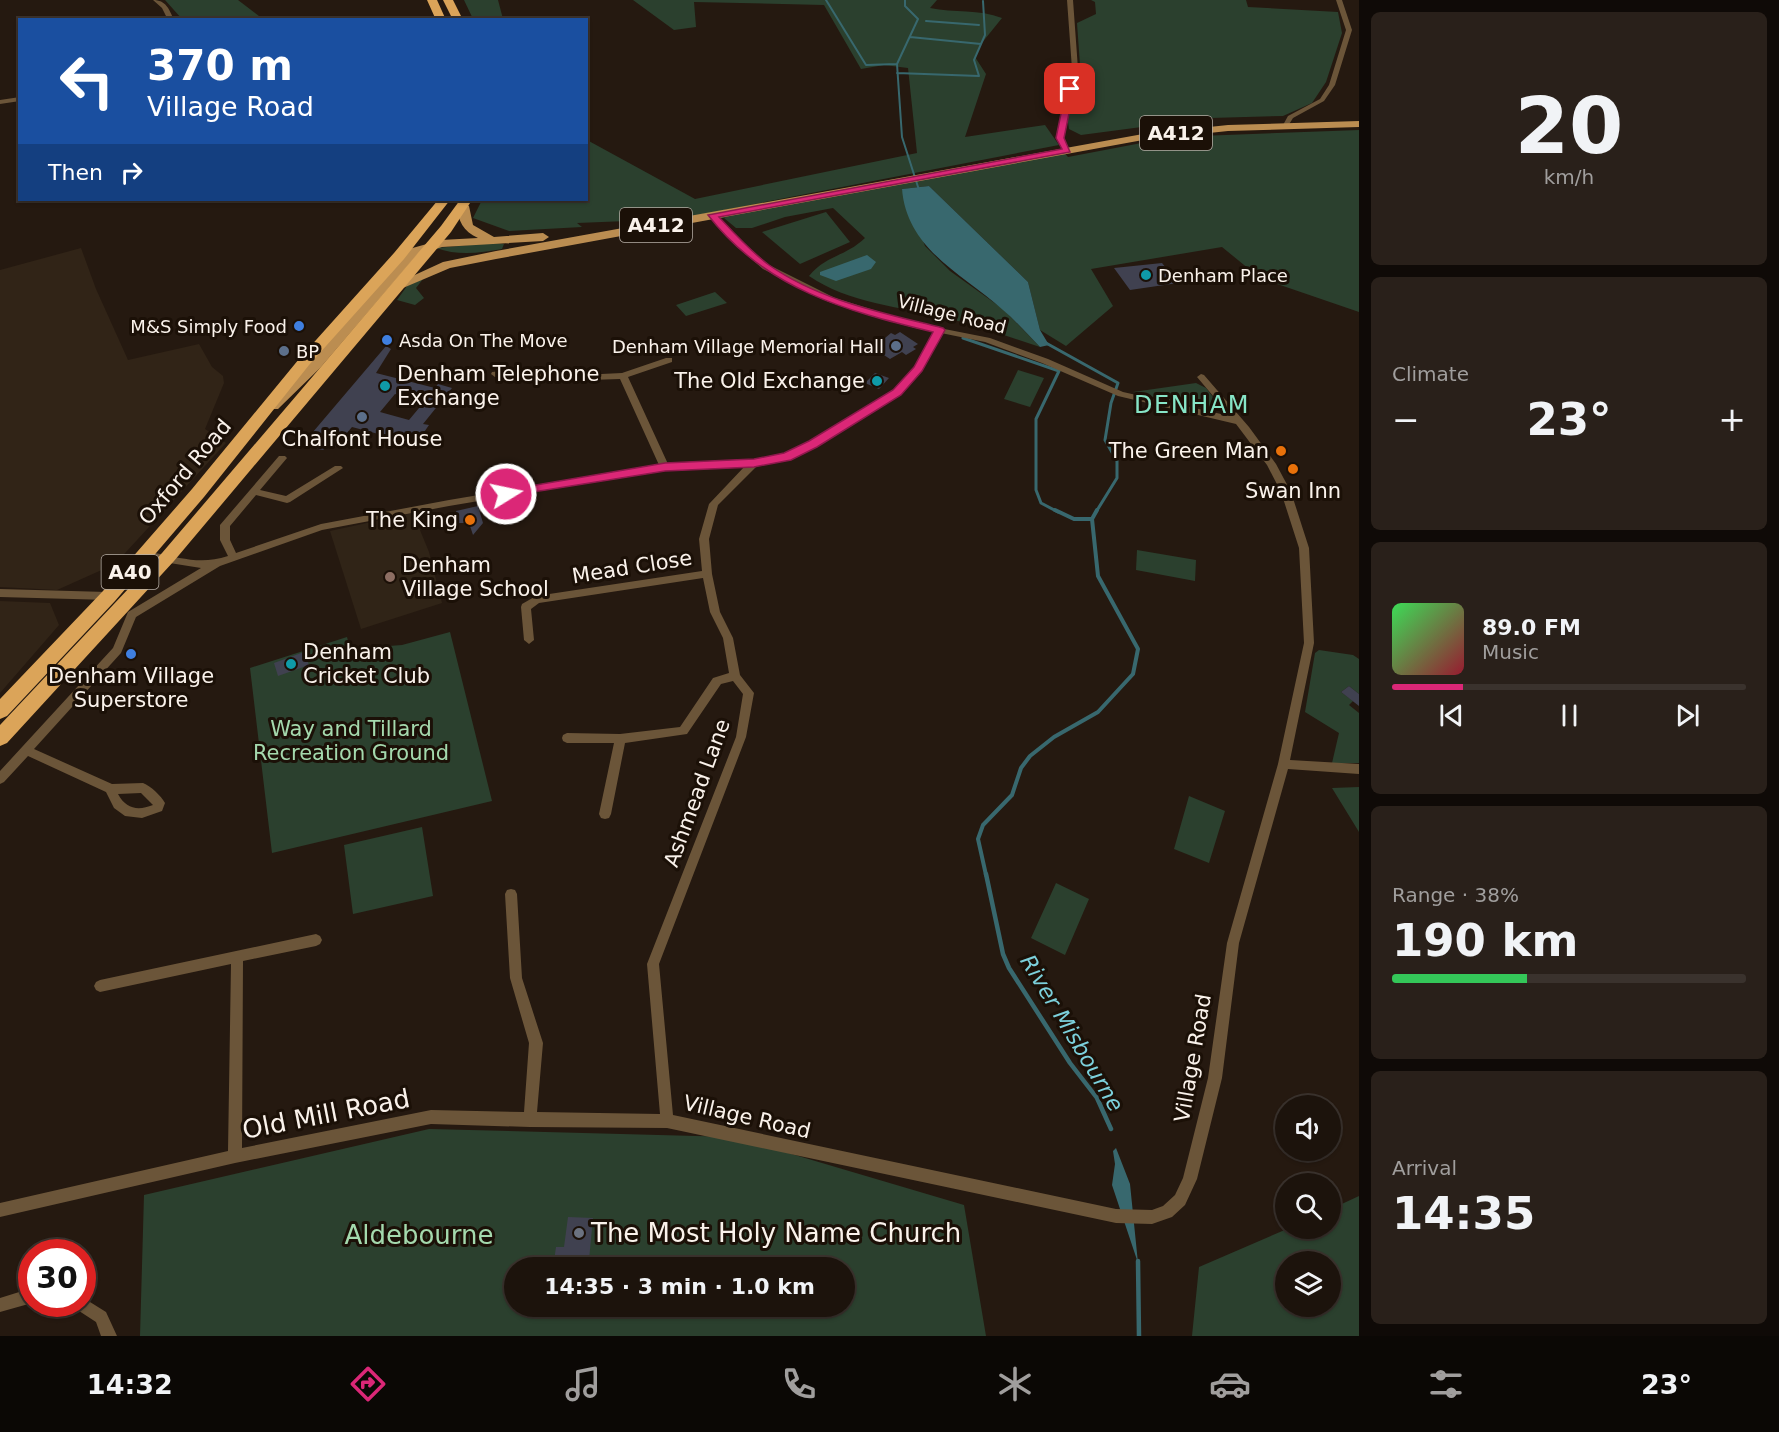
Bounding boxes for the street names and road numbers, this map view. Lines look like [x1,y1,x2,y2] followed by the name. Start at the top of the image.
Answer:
[1140,116,1212,150] road number: A412
[620,208,692,242] road number: A412
[895,290,1009,338] street label: Village Road
[134,414,236,530] street label: Oxford Road
[570,546,694,588] street label: Mead Close
[102,555,158,589] road number: A40
[659,716,735,870] street label: Ashmead Lane
[1170,992,1216,1124] street label: Village Road
[240,1083,412,1145] street label: Old Mill Road
[681,1091,813,1143] street label: Village Road

